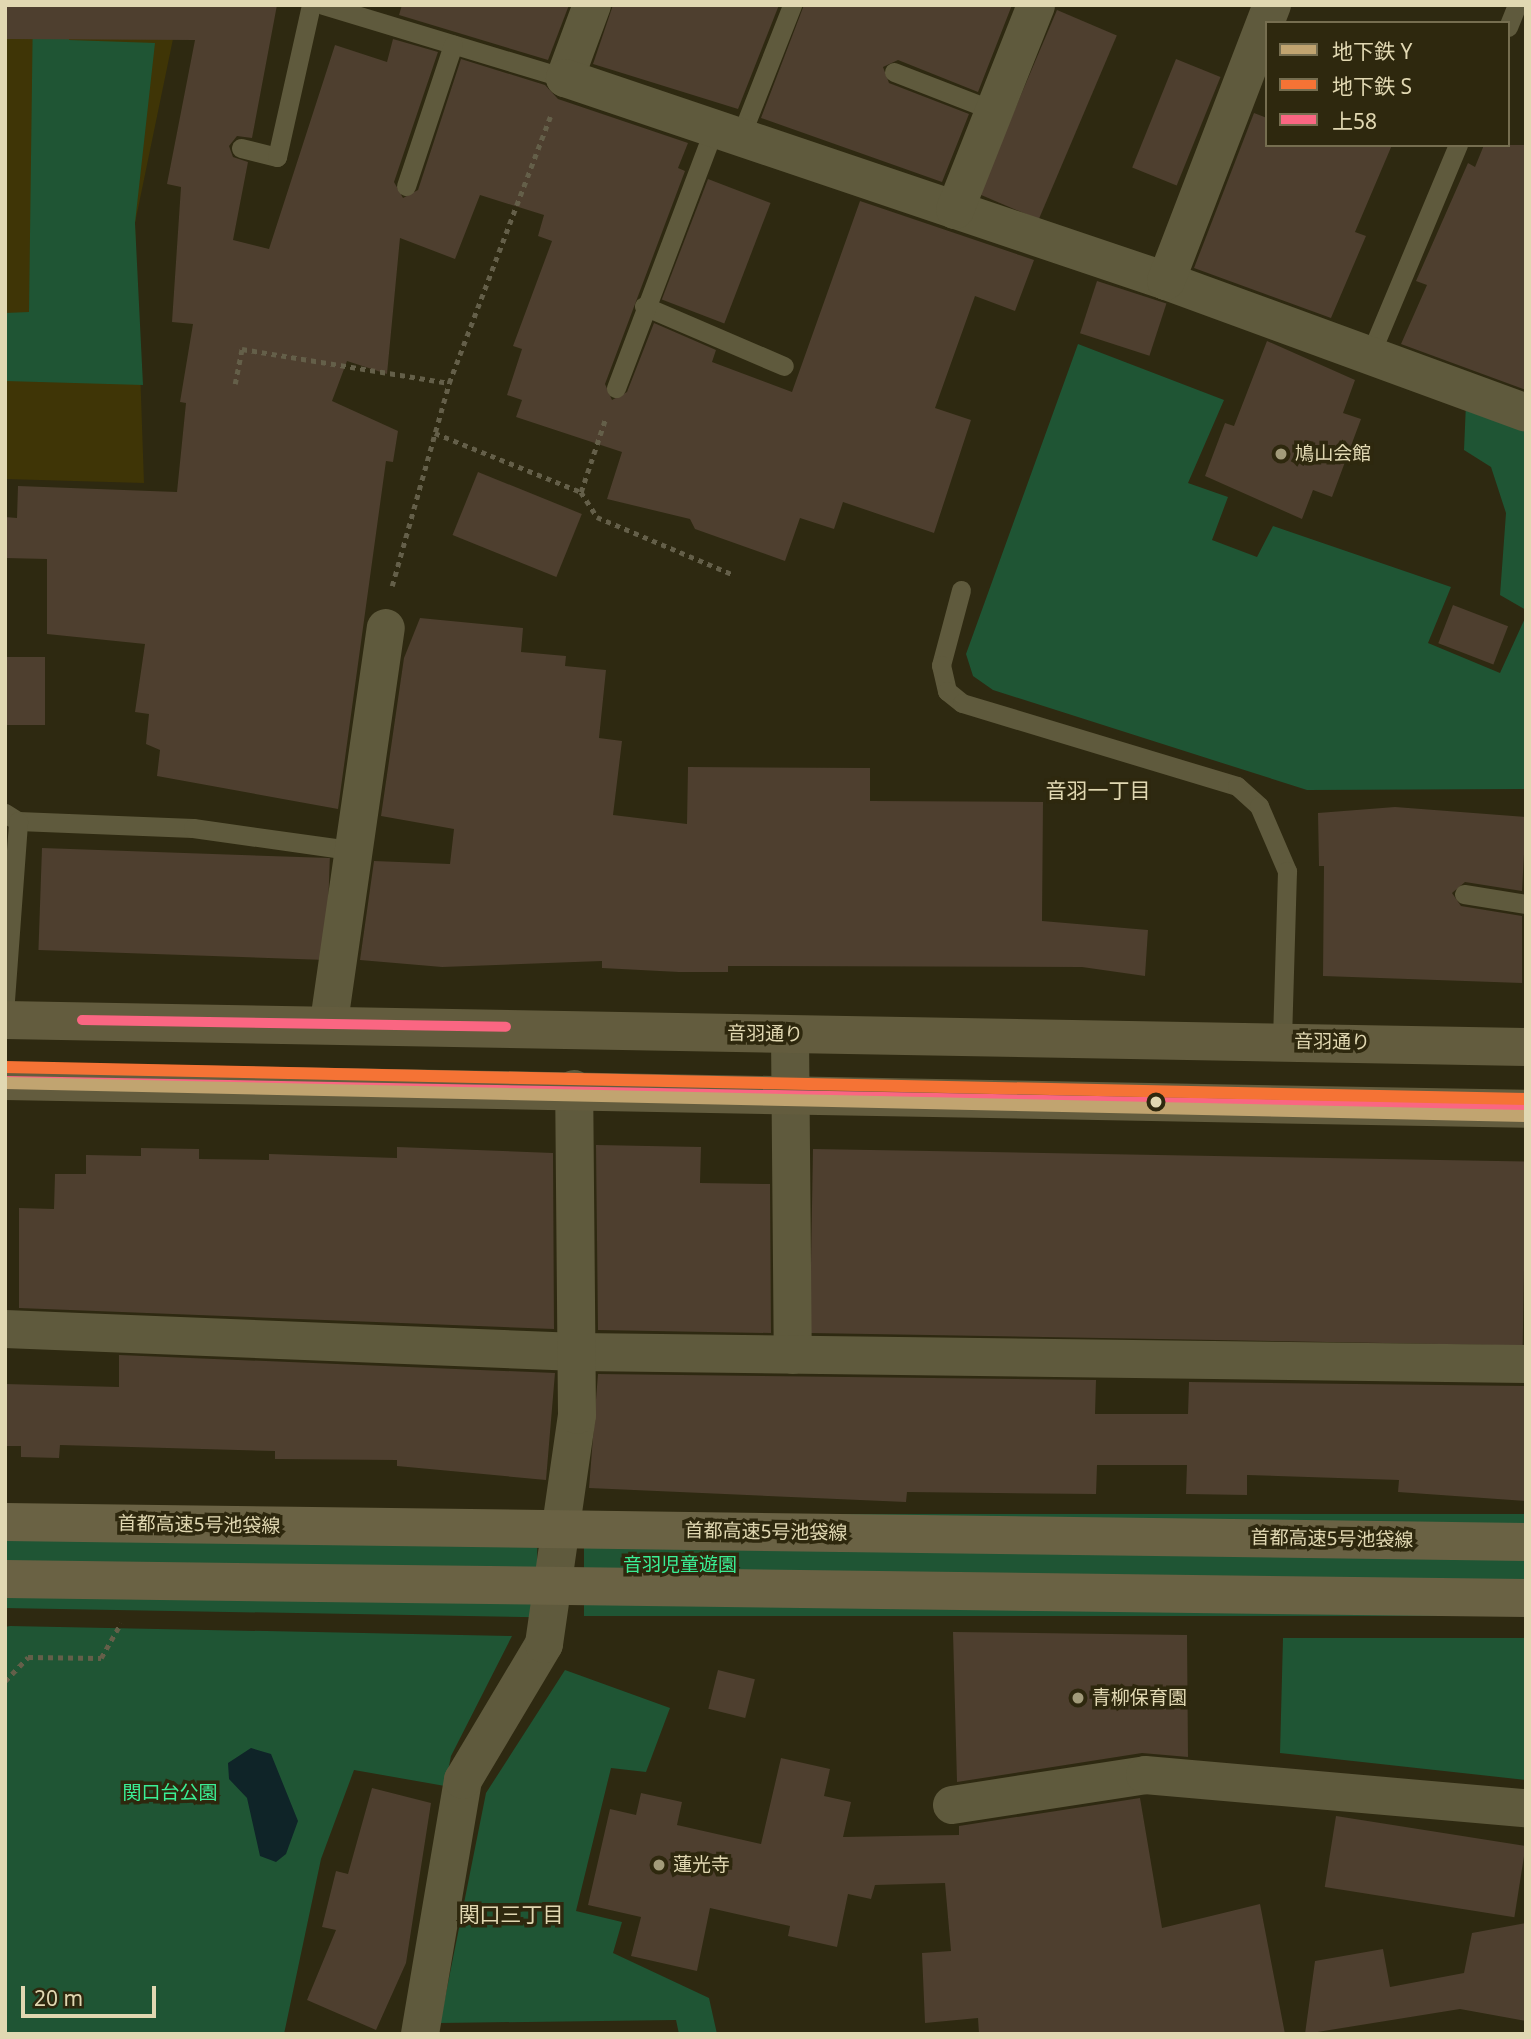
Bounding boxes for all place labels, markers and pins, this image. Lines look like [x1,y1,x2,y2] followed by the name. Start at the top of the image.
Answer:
[1295,443,1371,465] place label: 鳩山会館
[1273,446,1289,462] marker: 鳩山会館
[1149,1095,1163,1109] unlabelled marker
[1092,1687,1187,1709] place label: 青柳保育園
[1070,1690,1086,1706] marker: 青柳保育園
[673,1854,730,1876] place label: 蓮光寺
[651,1857,667,1873] marker: 蓮光寺

